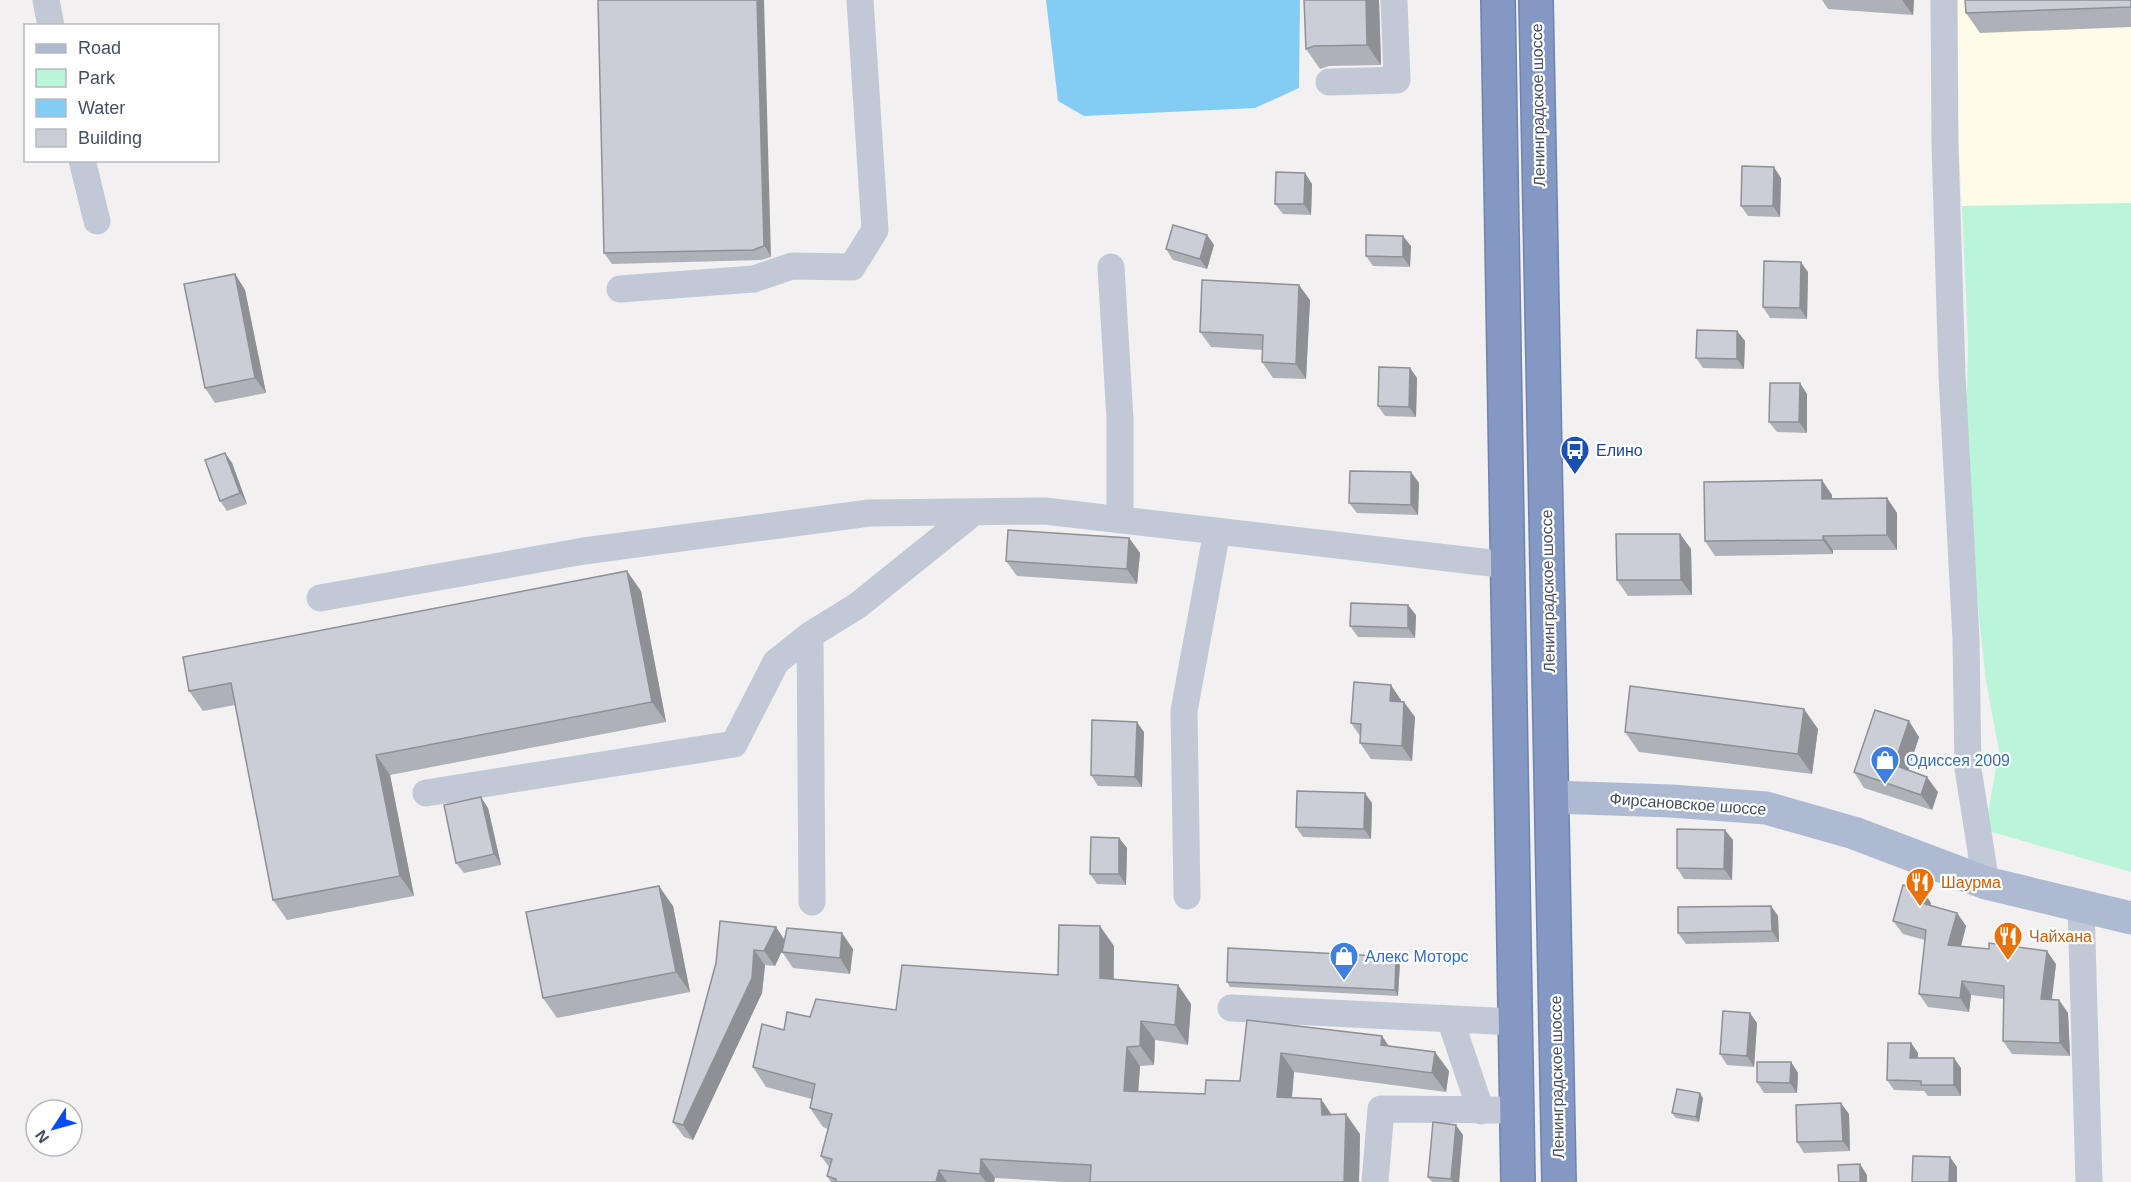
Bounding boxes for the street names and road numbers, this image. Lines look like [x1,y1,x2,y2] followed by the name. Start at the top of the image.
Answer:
[1528,23,1548,187] street label: Ленинградское шоссе
[1538,509,1558,673] street label: Ленинградское шоссе
[1609,790,1767,818] street label: Фирсановское шоссе
[1547,995,1567,1159] street label: Ленинградское шоссе

